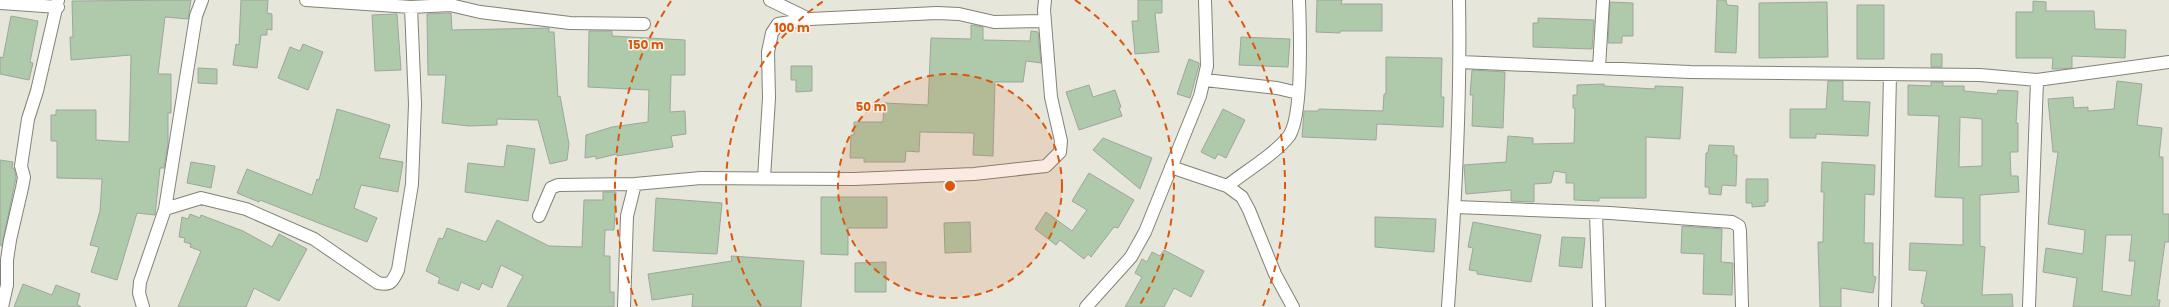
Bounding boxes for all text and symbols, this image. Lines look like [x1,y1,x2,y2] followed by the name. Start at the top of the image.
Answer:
[774,19,810,36] text: 100 m
[628,36,664,53] text: 150 m
[856,98,887,115] text: 50 m
[943,179,957,193] centre of rings

